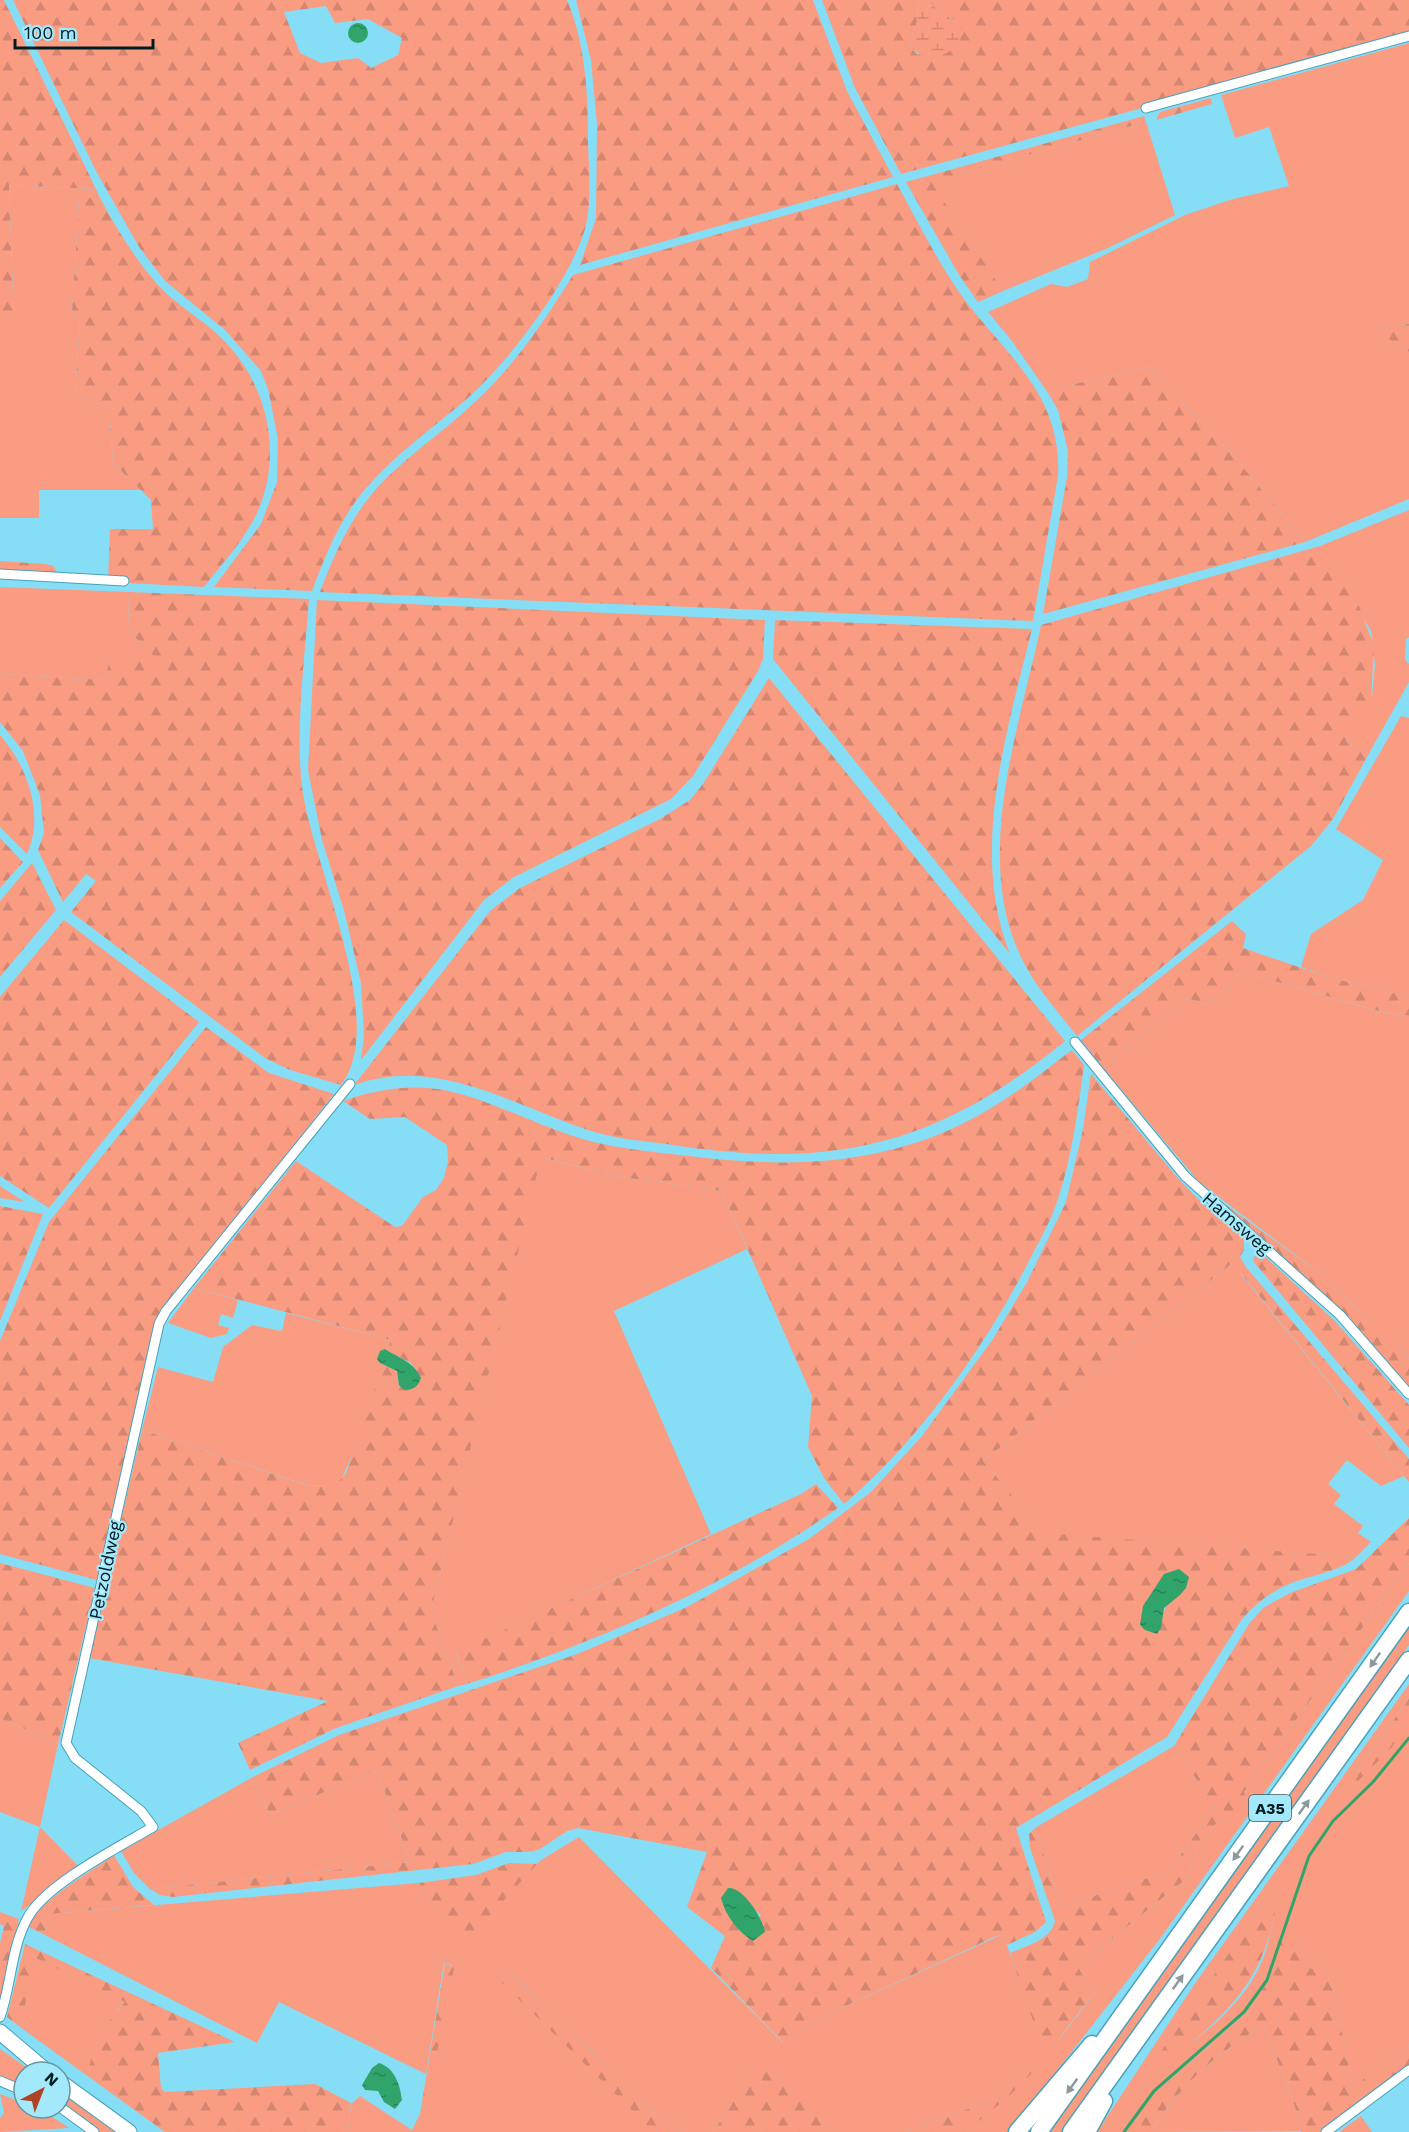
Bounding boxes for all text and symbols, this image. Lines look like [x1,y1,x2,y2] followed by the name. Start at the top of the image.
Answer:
[15,12,153,50] scale bar
[24,22,77,43] text: 100 m
[1198,1187,1276,1259] street label: Hamsweg
[84,1518,126,1621] street label: Petzoldweg
[1369,1651,1381,1667] one-way arrow
[1249,1795,1291,1821] road number: A35
[1298,1799,1310,1815] one-way arrow
[1232,1844,1244,1860] one-way arrow
[1172,1975,1184,1991] one-way arrow
[12,2060,72,2120] north arrow
[41,2068,62,2090] text: N
[1066,2079,1078,2094] one-way arrow

